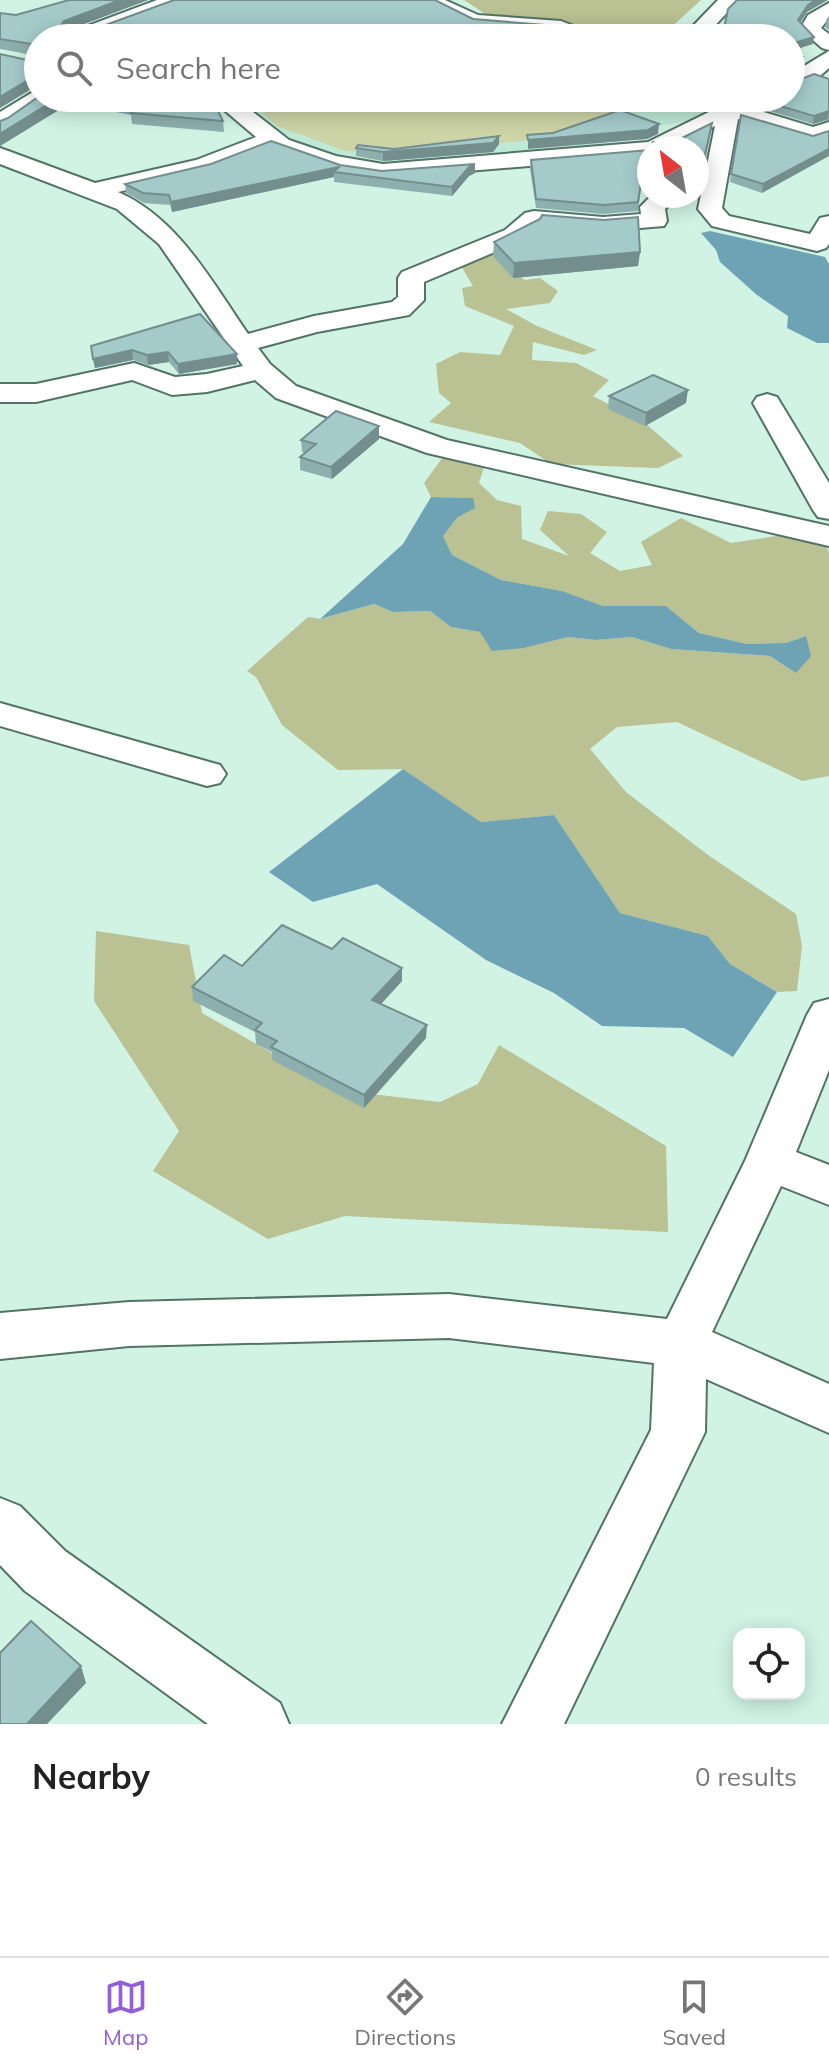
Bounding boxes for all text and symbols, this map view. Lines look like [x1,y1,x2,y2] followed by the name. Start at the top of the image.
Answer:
[24,24,805,112] search box
[52,46,96,90] icon: search
[116,49,281,87] text: Search here
[637,136,709,208] north arrow
[733,1628,805,1700] map controls
[733,1628,805,1700] button: locate
[32,1755,150,1798] text: Nearby
[695,1760,797,1793] text: 0 results
[103,1975,148,2051] tab: Map
[355,1975,456,2051] tab: Directions
[662,1975,726,2051] tab: Saved

